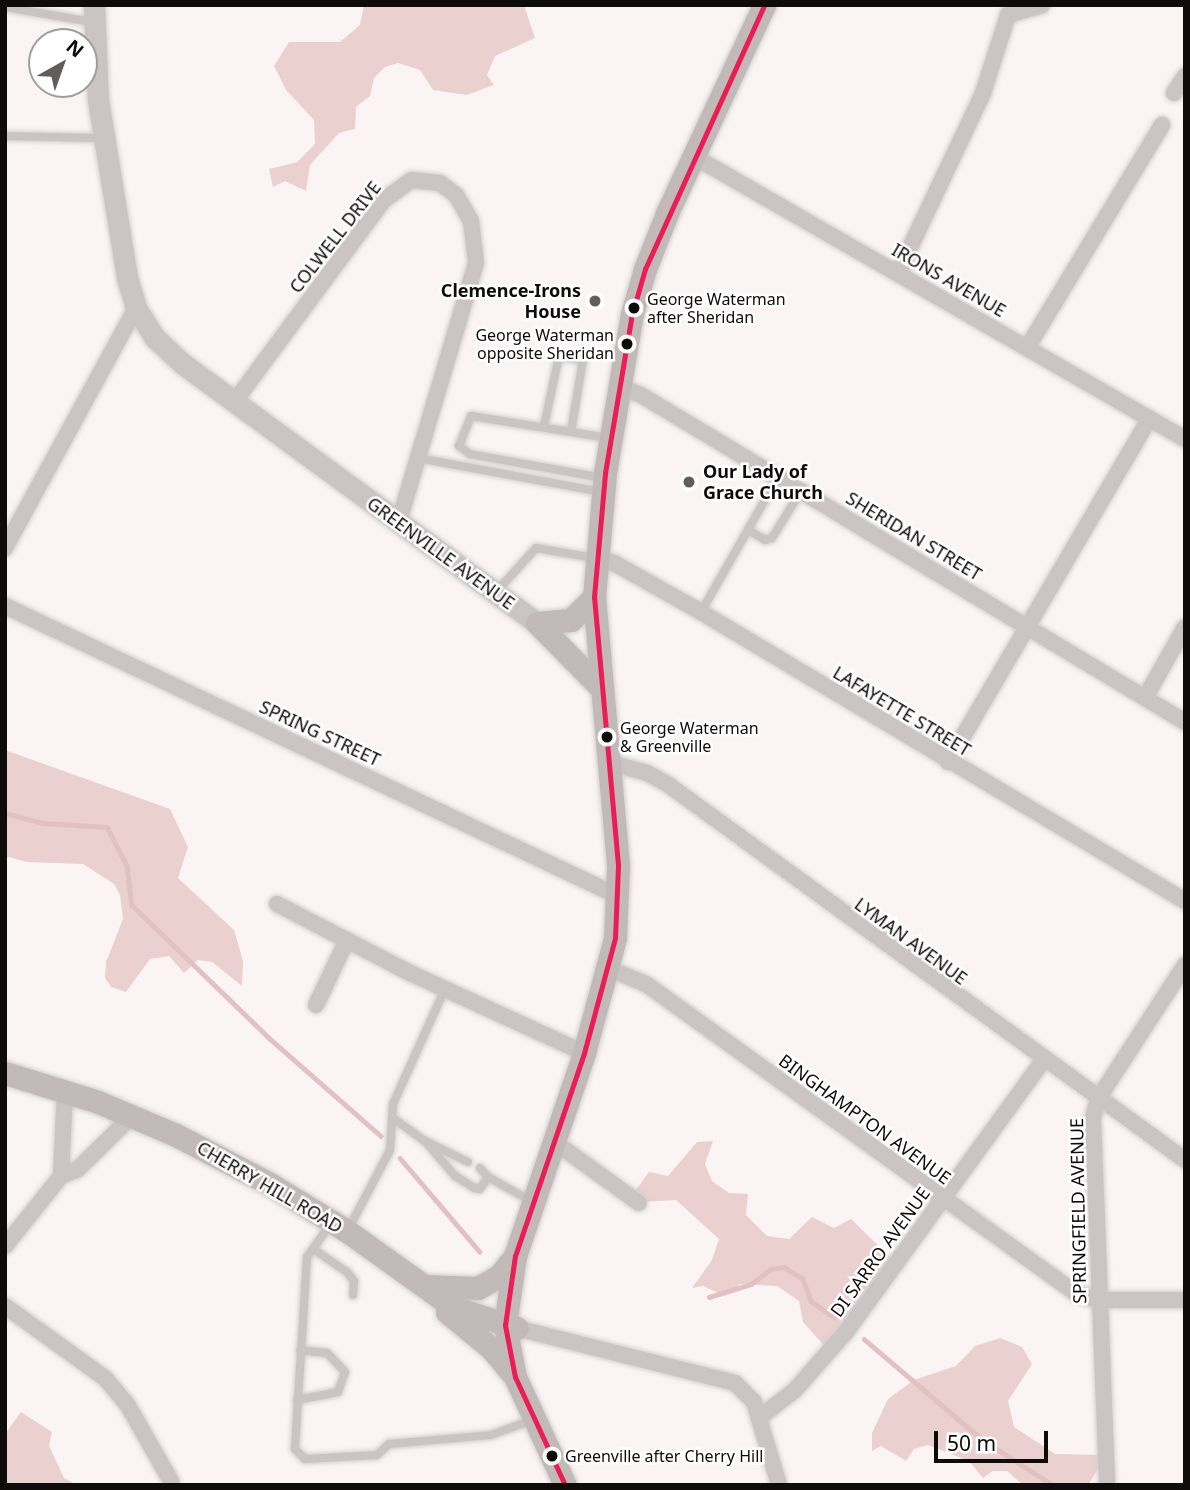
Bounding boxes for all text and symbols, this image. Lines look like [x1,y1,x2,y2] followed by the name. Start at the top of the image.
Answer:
[28,28,98,98] north arrow
[61,34,89,63] text: N
[285,177,385,297] street label: COLWELL DRIVE
[888,239,1010,321] street label: IRONS AVENUE
[441,280,581,322] place label: Clemence-Irons House
[647,289,786,327] place label: George Waterman after Sheridan
[587,293,603,309] marker: Clemence-Irons House
[627,301,641,315] marker: George Waterman after Sheridan
[475,325,614,363] place label: George Waterman opposite Sheridan
[620,337,634,351] marker: George Waterman opposite Sheridan
[703,461,823,504] place label: Our Lady of Grace Church
[681,474,697,490] marker: Our Lady of Grace Church
[842,487,986,585] street label: SHERIDAN STREET
[363,492,519,614] street label: GREENVILLE AVENUE
[829,661,975,761] street label: LAFAYETTE STREET
[256,696,384,770] street label: SPRING STREET
[620,718,759,756] place label: George Waterman & Greenville
[600,730,614,744] marker: George Waterman & Greenville
[851,893,971,989] street label: LYMAN AVENUE
[775,1049,955,1189] street label: BINGHAMPTON AVENUE
[1066,1118,1090,1304] street label: SPRINGFIELD AVENUE
[193,1137,347,1237] street label: CHERRY HILL ROAD
[826,1183,934,1321] street label: DI SARRO AVENUE
[938,1416,1052,1460] scale bar
[947,1429,996,1457] text: 50 m
[565,1446,763,1466] place label: Greenville after Cherry Hill
[545,1449,559,1463] marker: Greenville after Cherry Hill

